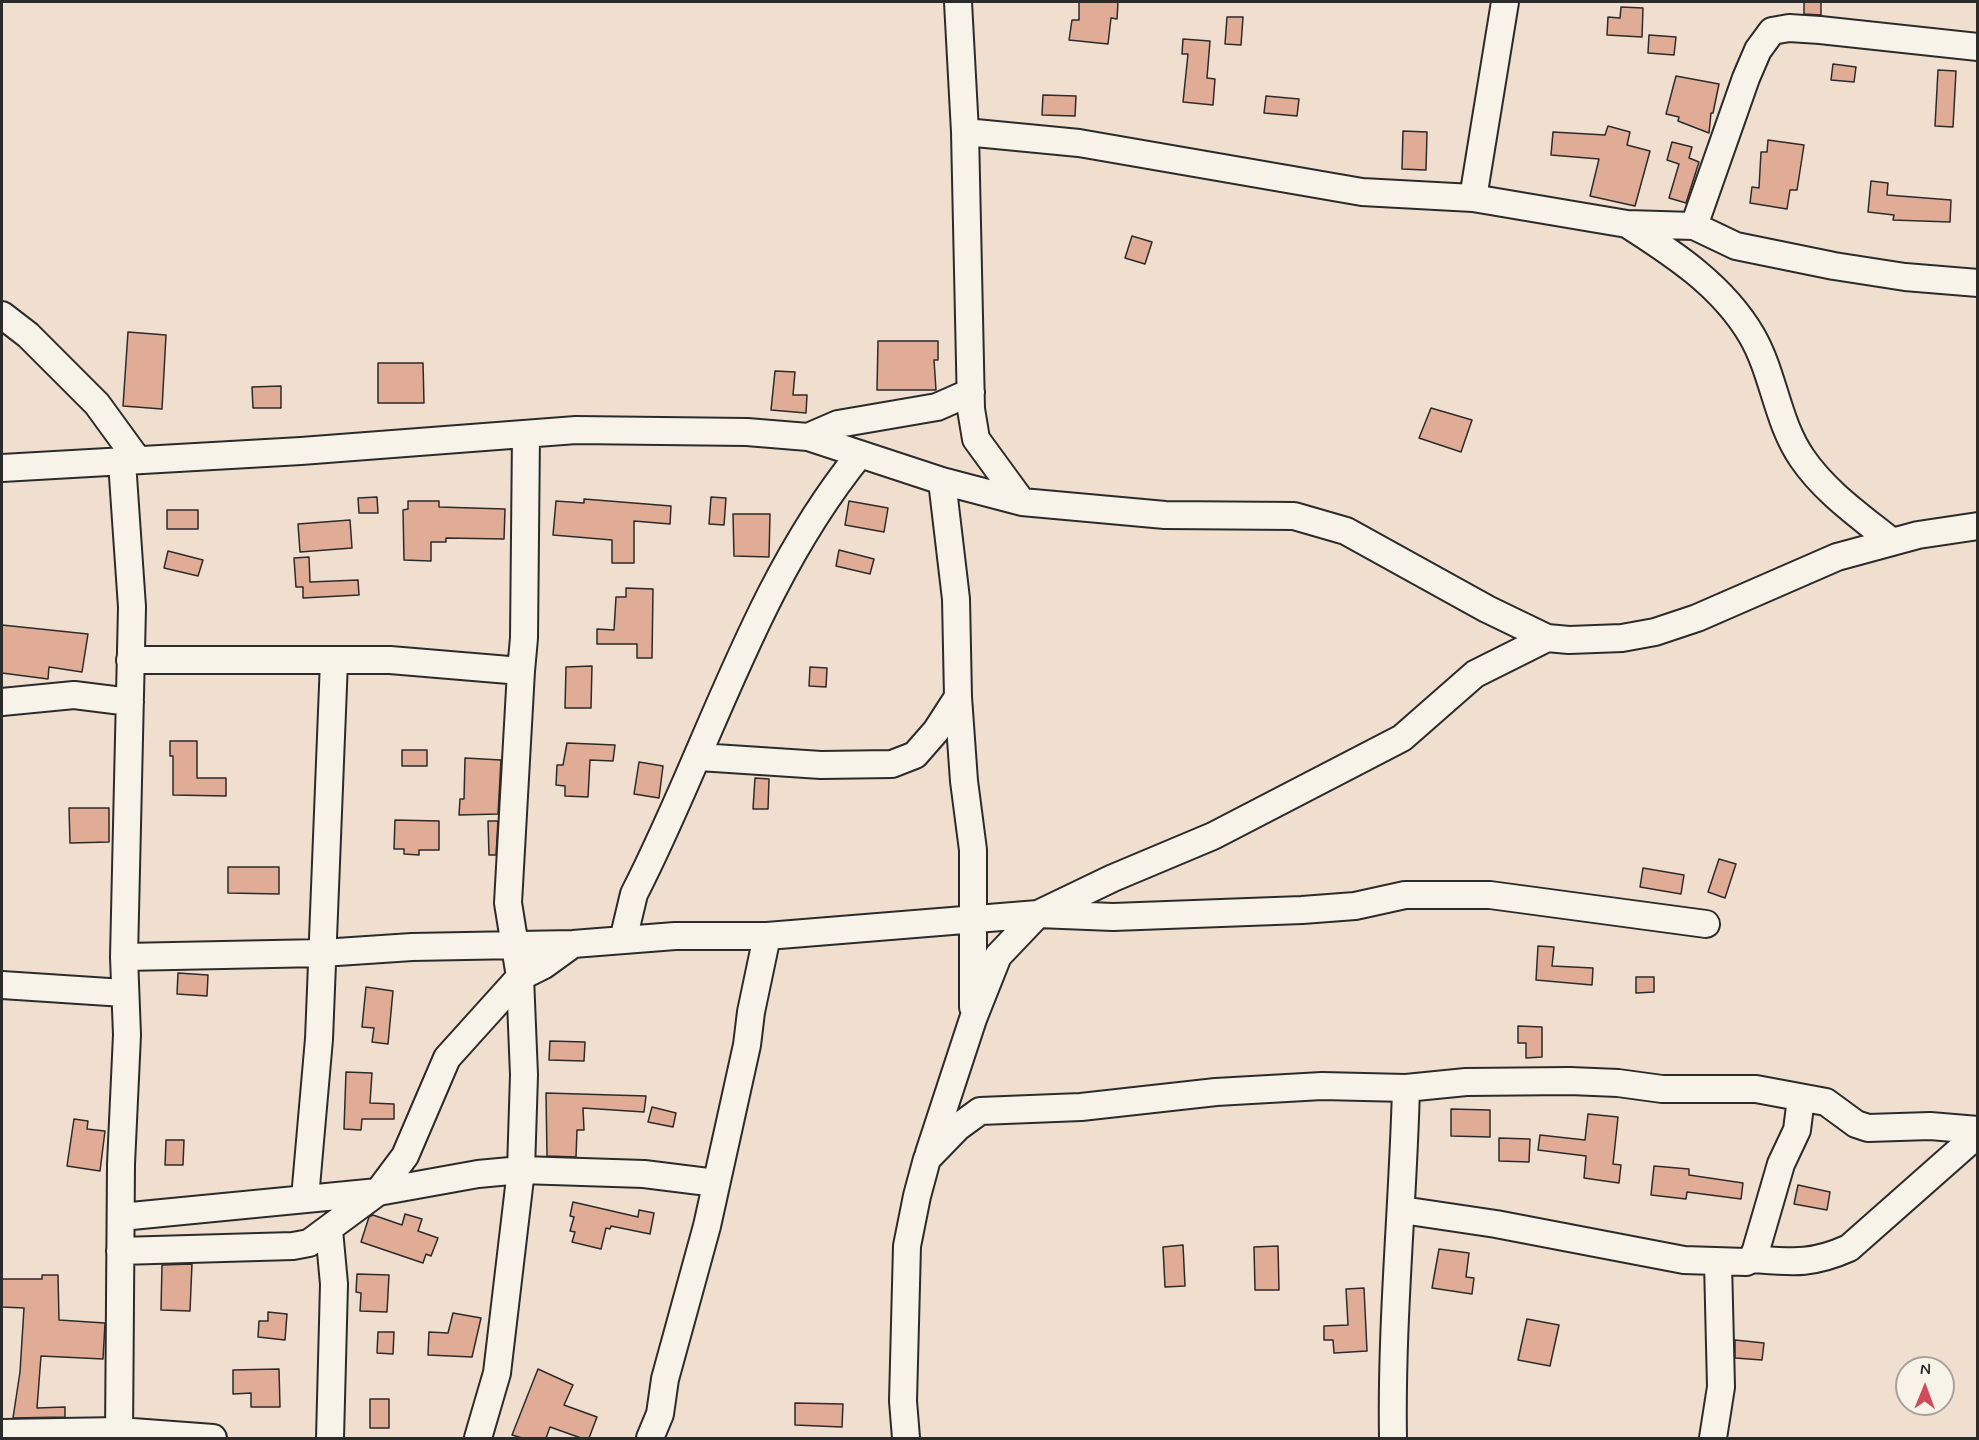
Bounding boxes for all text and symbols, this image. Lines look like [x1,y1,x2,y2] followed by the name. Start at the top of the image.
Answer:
[1895,1356,1955,1416] north arrow
[1920,1359,1931,1380] text: N

